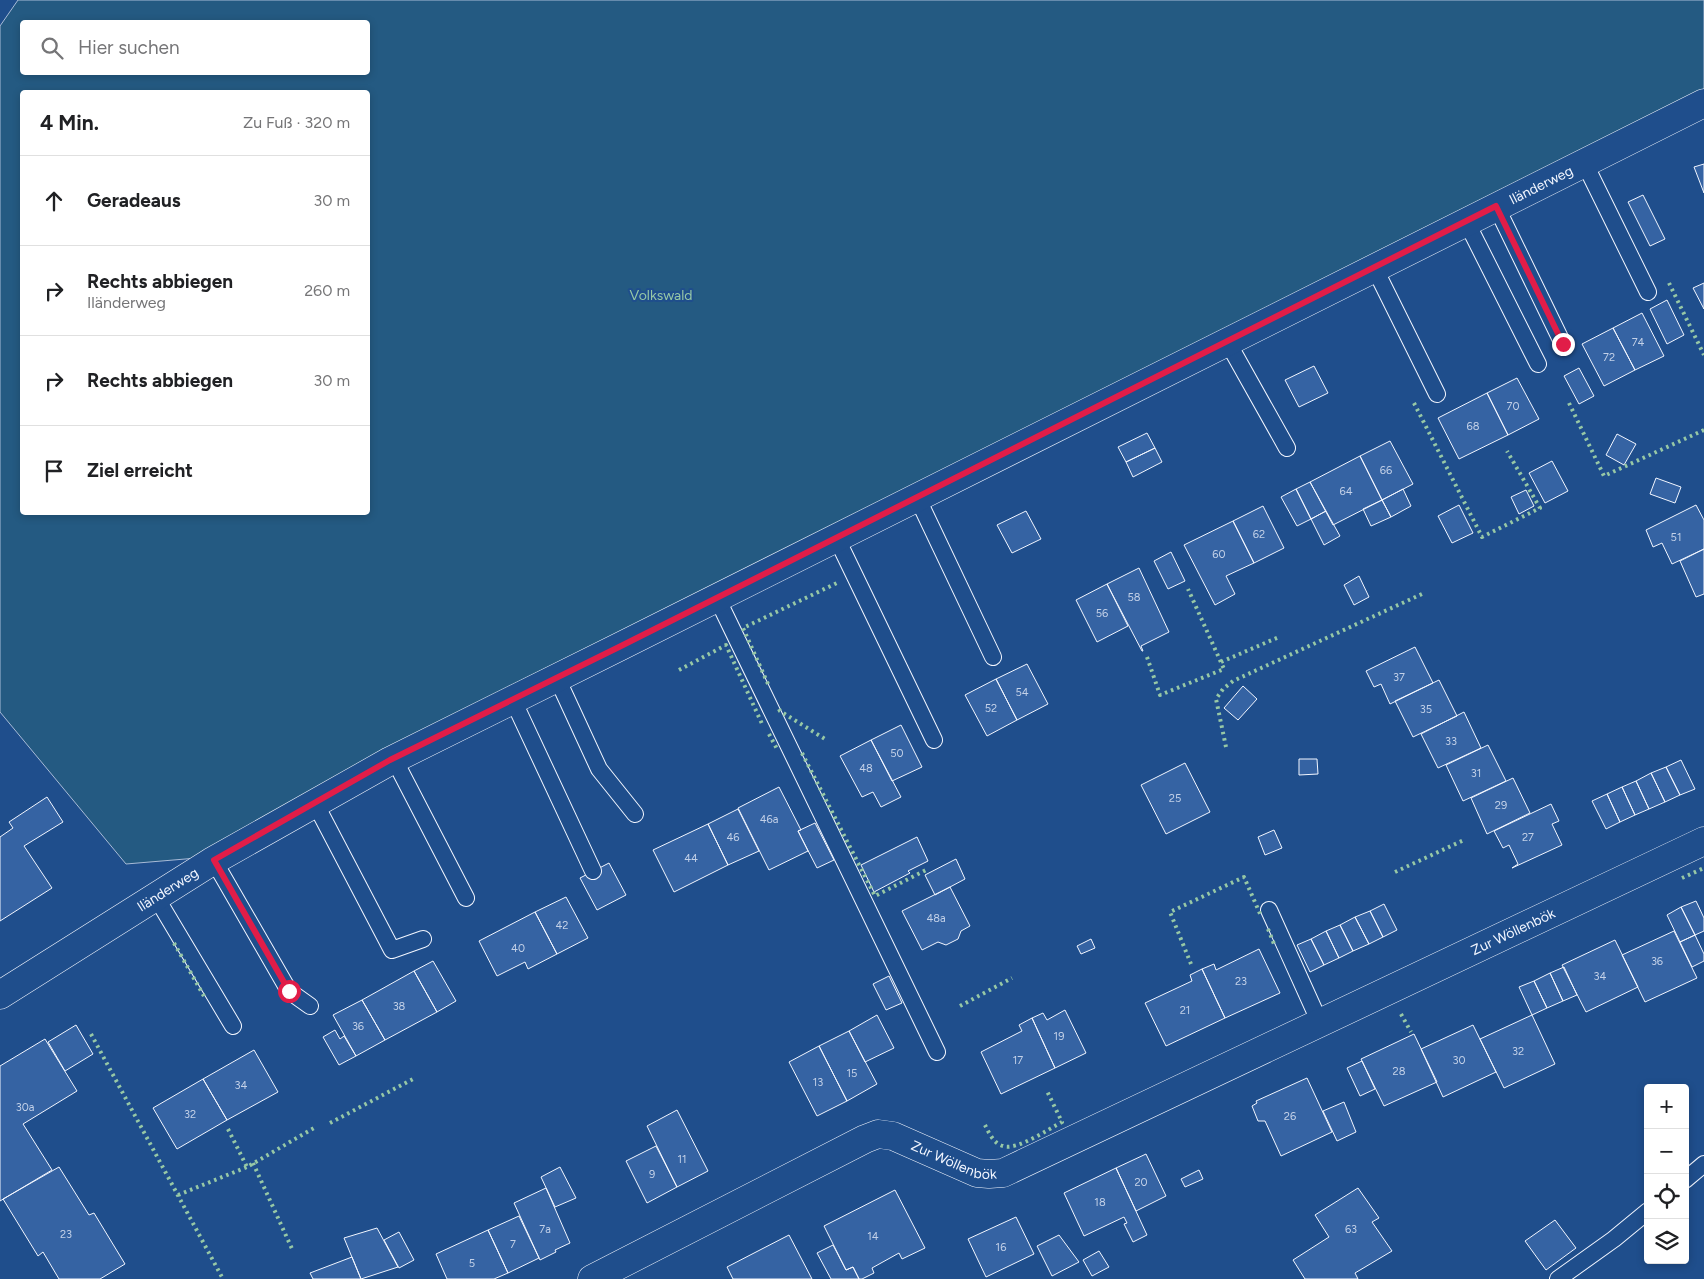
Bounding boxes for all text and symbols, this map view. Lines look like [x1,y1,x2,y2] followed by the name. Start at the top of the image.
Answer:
[20,20,370,75] search box
[38,34,66,62] icon: search
[78,36,179,59] text: Hier suchen
[40,110,99,135] text: 4 Min.
[243,113,350,132] text: Zu Fuß · 320 m
[1506,162,1576,208] street label: Iländerweg
[40,187,68,215] icon: ahead
[87,189,181,212] text: Geradeaus
[313,191,350,210] text: 30 m
[87,270,233,293] text: Rechts abbiegen
[40,277,68,305] icon: right
[304,281,350,300] text: 260 m
[630,287,692,304] park label: Volkswald
[87,293,166,312] text: Iländerweg
[1552,333,1575,356] route end
[1632,336,1645,349] house number: 74
[1603,351,1615,364] house number: 72
[40,367,68,395] icon: right
[87,369,233,392] text: Rechts abbiegen
[313,371,350,390] text: 30 m
[1507,400,1519,413] house number: 70
[1467,420,1480,433] house number: 68
[40,457,68,485] icon: arrive
[87,459,193,482] text: Ziel erreicht
[1380,464,1392,477] house number: 66
[1339,485,1353,498] house number: 64
[1253,528,1265,541] house number: 62
[1671,531,1681,544] house number: 51
[1212,548,1226,561] house number: 60
[1127,591,1141,604] house number: 58
[1096,607,1108,620] house number: 56
[1393,671,1405,684] house number: 37
[1015,686,1029,699] house number: 54
[985,702,997,715] house number: 52
[1420,703,1432,716] house number: 35
[1445,735,1457,748] house number: 33
[890,747,904,760] house number: 50
[859,762,873,775] house number: 48
[1471,767,1481,780] house number: 31
[1169,792,1181,805] house number: 25
[1495,799,1507,812] house number: 29
[760,813,778,826] house number: 46a
[726,831,740,844] house number: 46
[1522,831,1534,844] house number: 27
[684,852,698,865] house number: 44
[134,864,201,915] street label: Iländerweg
[1468,904,1558,959] street label: Zur Wöllenbök
[926,912,946,925] house number: 48a
[556,919,568,932] house number: 42
[511,942,525,955] house number: 40
[1651,955,1663,968] house number: 36
[1594,970,1607,983] house number: 34
[1235,975,1247,988] house number: 23
[278,980,301,1003] route start
[393,1000,406,1013] house number: 38
[1180,1004,1190,1017] house number: 21
[352,1020,364,1033] house number: 36
[1054,1030,1064,1043] house number: 19
[1512,1045,1524,1058] house number: 32
[1013,1054,1023,1067] house number: 17
[1452,1054,1466,1067] house number: 30
[1393,1065,1406,1078] house number: 28
[847,1067,857,1080] house number: 15
[813,1076,823,1089] house number: 13
[235,1079,248,1092] house number: 34
[1644,1084,1689,1264] map controls
[1644,1084,1689,1129] button: +
[16,1101,34,1114] house number: 30a
[184,1108,196,1121] house number: 32
[1284,1110,1296,1123] house number: 26
[1644,1129,1689,1174] button: −
[909,1137,997,1183] street label: Zur Wöllenbök
[677,1153,687,1166] house number: 11
[649,1168,655,1181] house number: 9
[1644,1174,1689,1219] button: locate
[1134,1176,1148,1189] house number: 20
[1094,1196,1106,1209] house number: 18
[1644,1219,1689,1264] button: layers
[539,1223,551,1236] house number: 7a
[1345,1223,1357,1236] house number: 63
[60,1228,72,1241] house number: 23
[867,1230,879,1243] house number: 14
[510,1238,516,1251] house number: 7
[996,1241,1006,1254] house number: 16
[469,1257,475,1270] house number: 5

